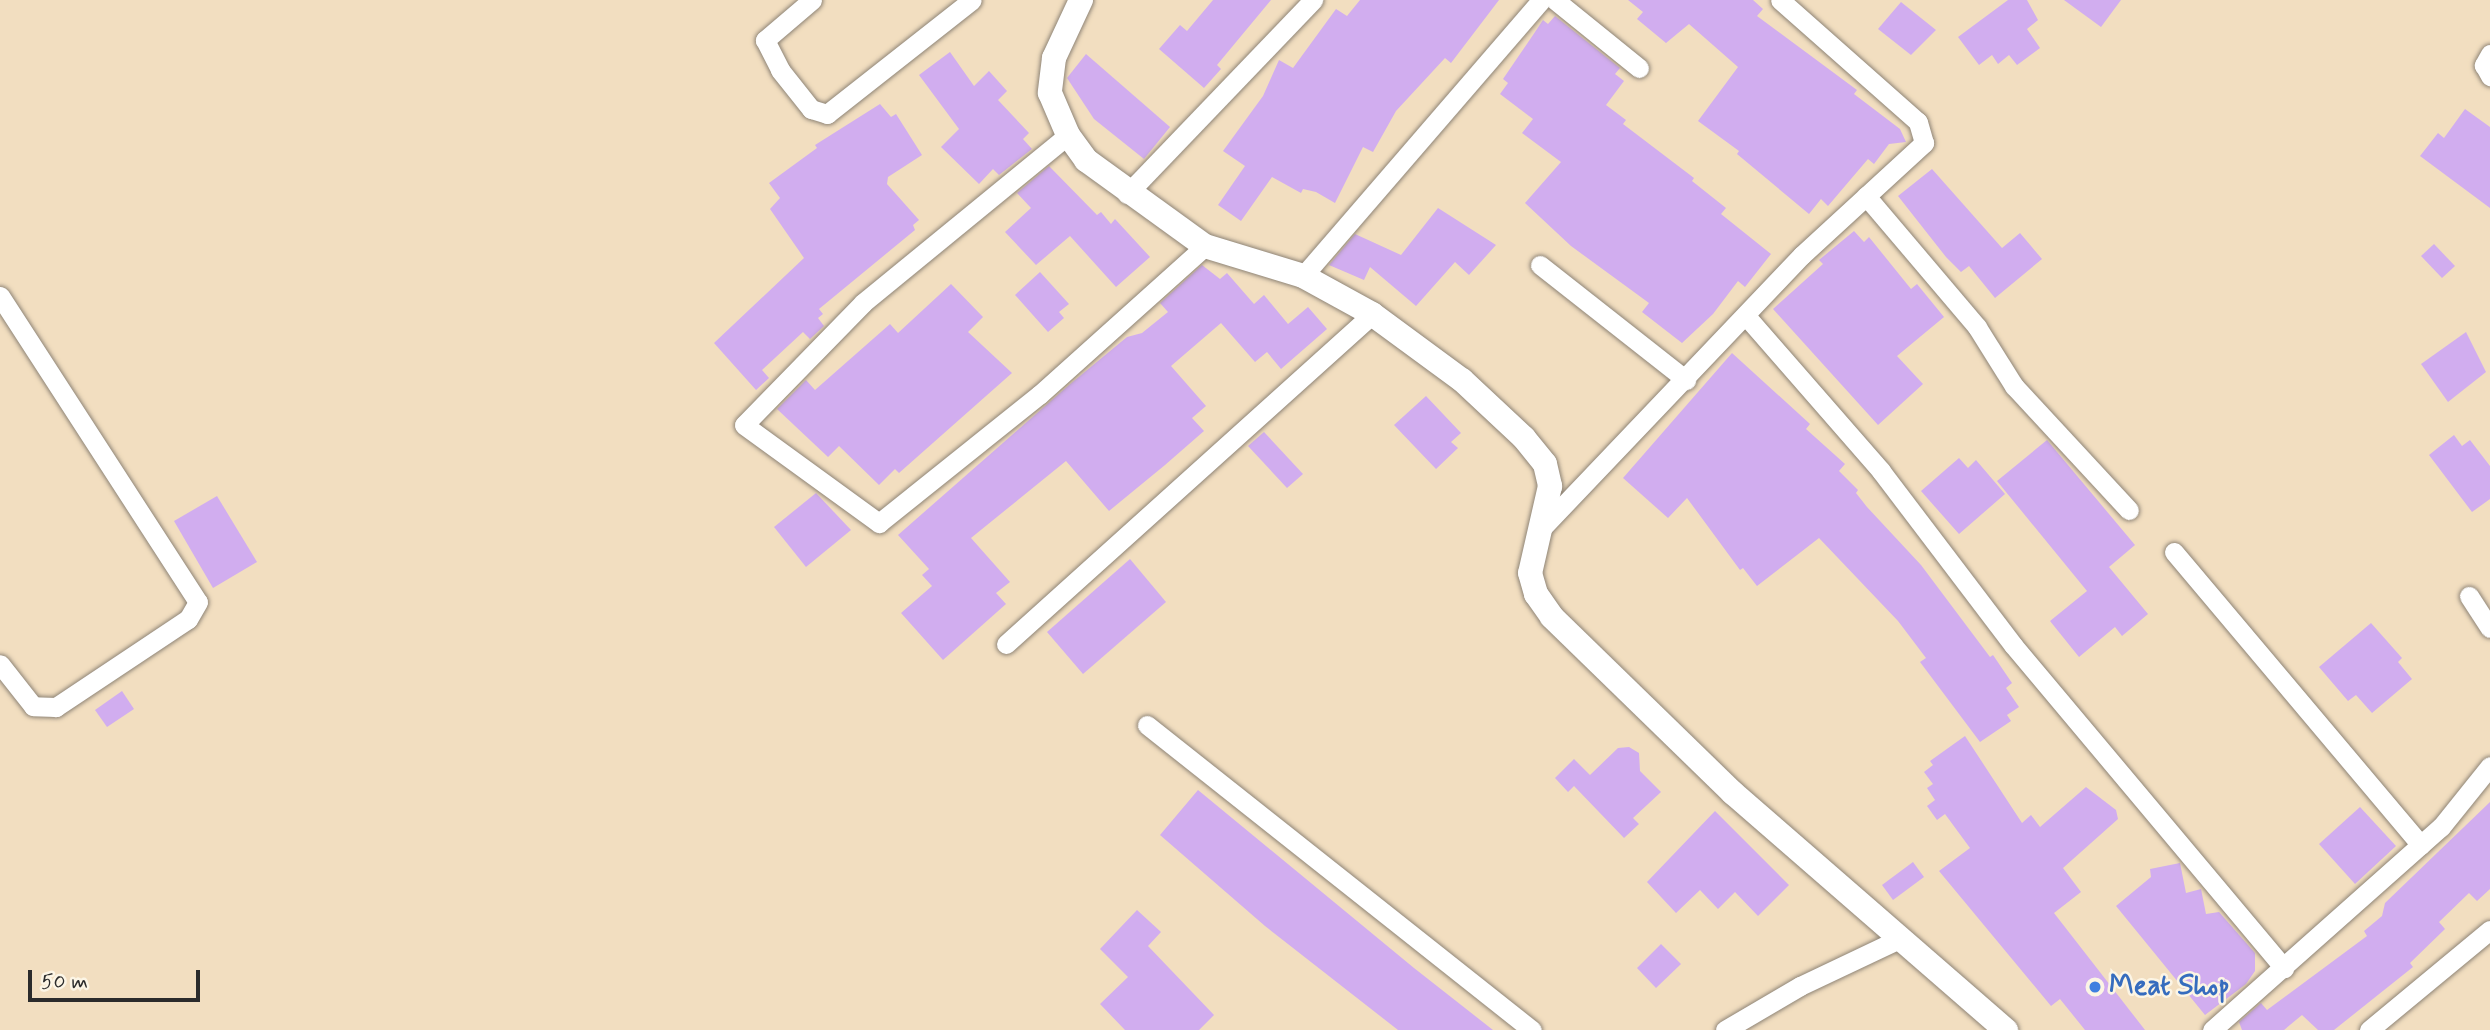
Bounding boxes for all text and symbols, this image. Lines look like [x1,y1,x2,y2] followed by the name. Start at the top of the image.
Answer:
[32,956,203,1000] scale bar
[41,968,88,996] text: 50 m
[2109,970,2229,1004] place label: Meat Shop
[2087,979,2103,995] marker: Meat Shop

